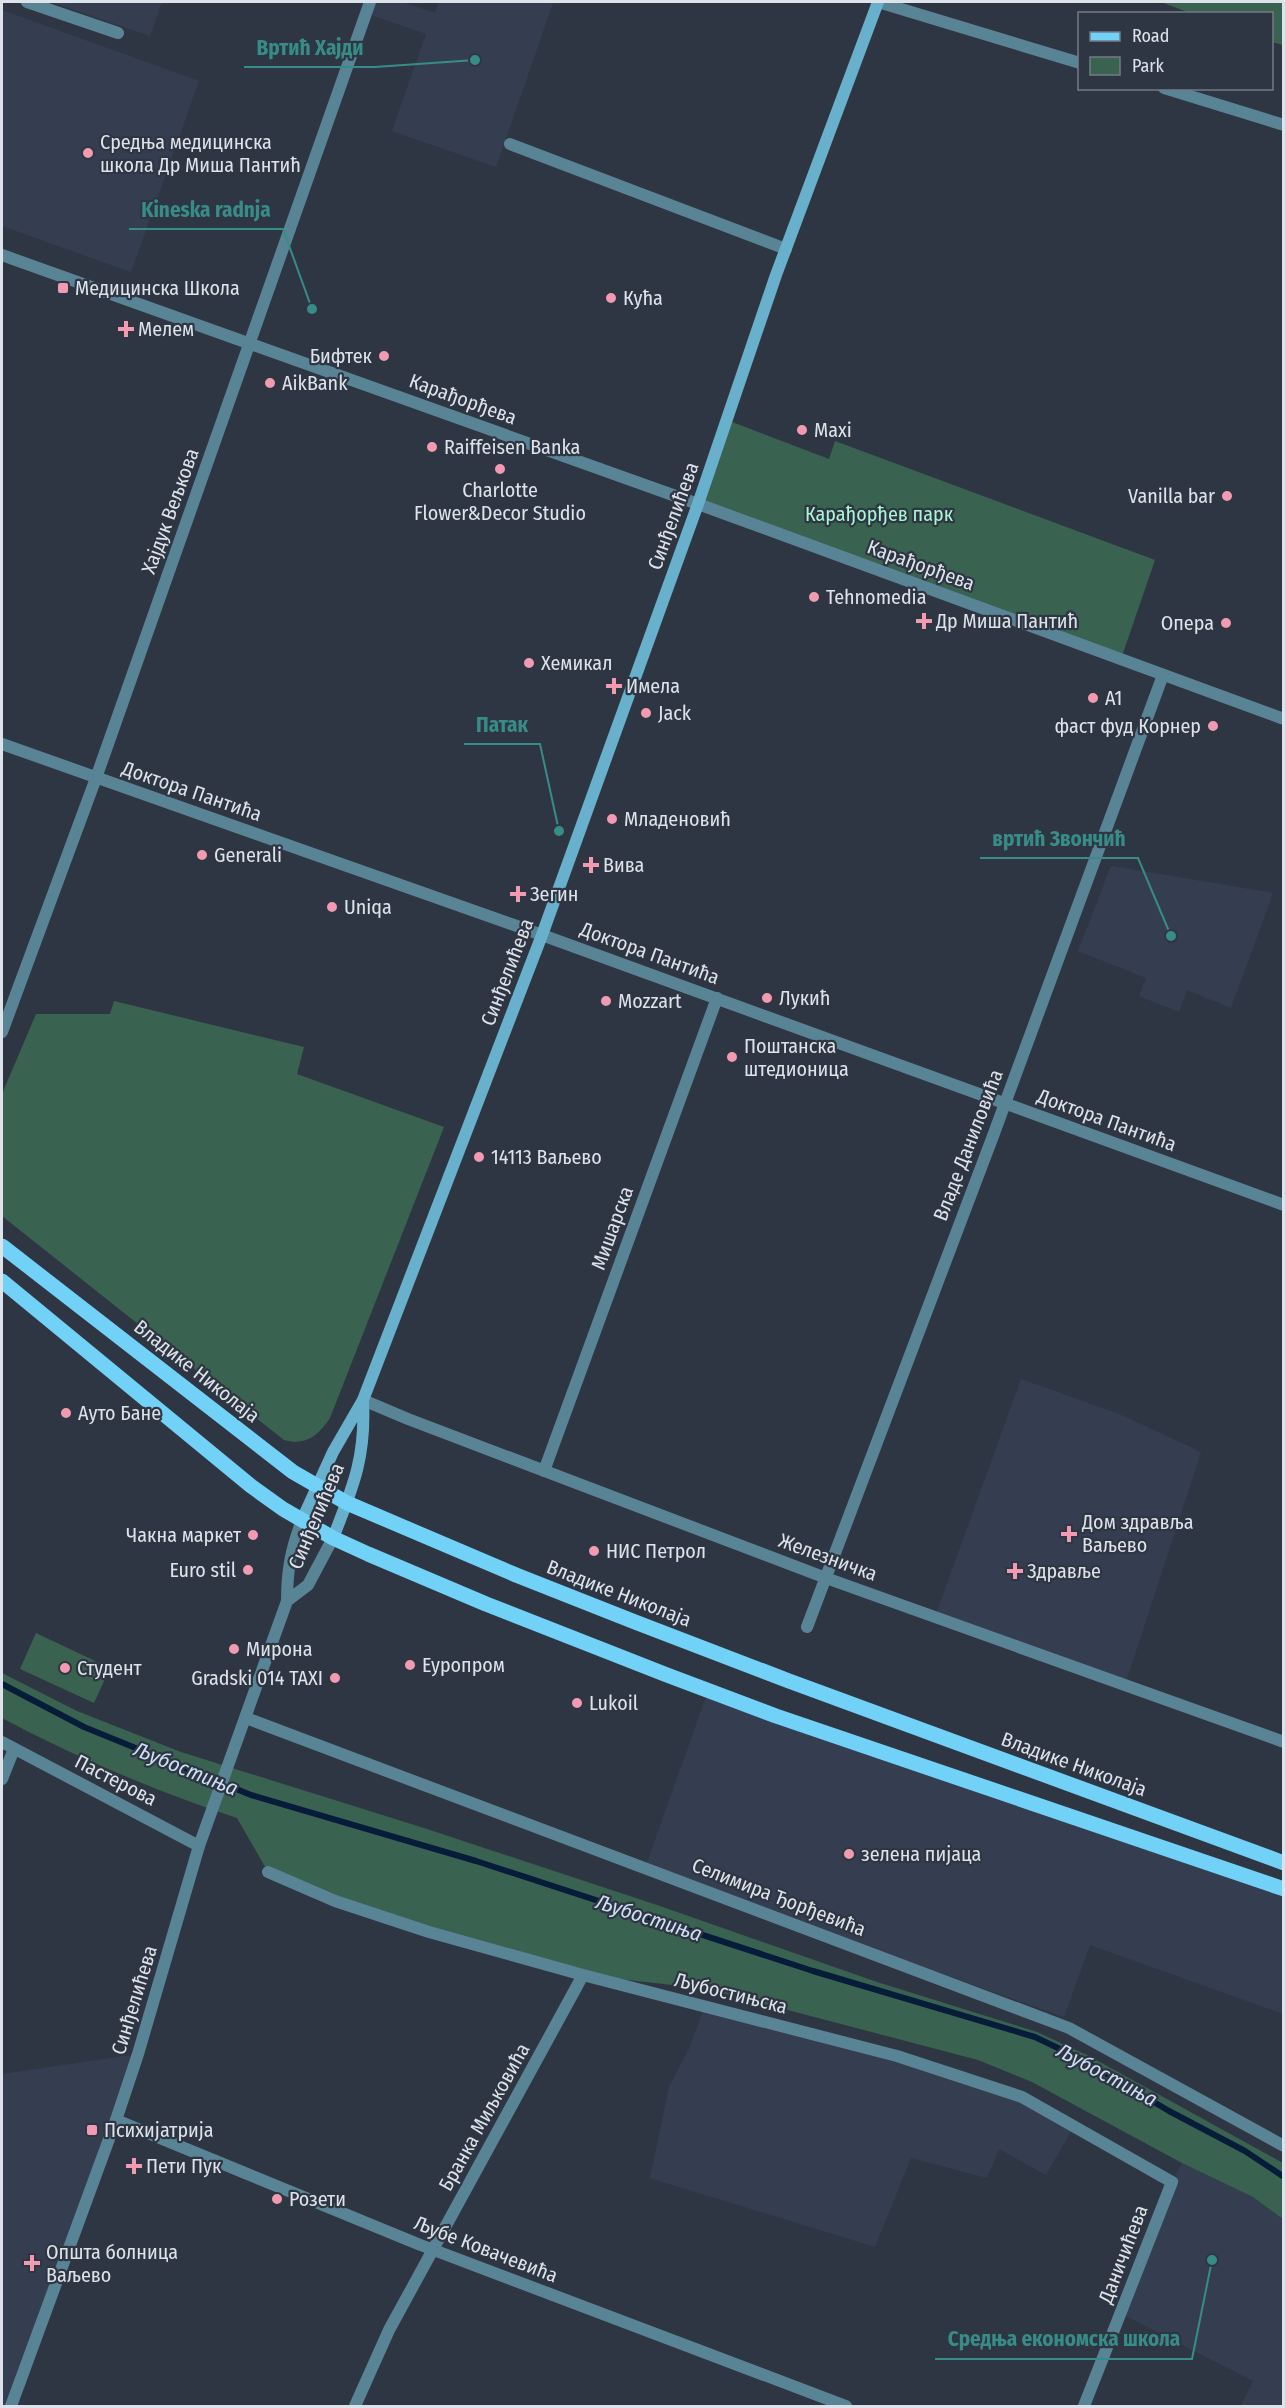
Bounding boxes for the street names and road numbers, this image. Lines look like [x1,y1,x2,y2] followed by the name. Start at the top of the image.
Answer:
[406,368,520,430] street label: Карађорђева
[136,445,204,577] street label: Хајдук Вељкова
[642,459,704,573] street label: Синђелићева
[864,534,978,596] street label: Карађорђева
[118,756,265,826] street label: Доктора Пантића
[476,915,538,1029] street label: Синђелићева
[576,916,723,989] street label: Доктора Пантића
[928,1066,1008,1224] street label: Владе Даниловића
[1033,1083,1180,1156] street label: Доктора Пантића
[586,1183,638,1273] street label: Мишарска
[129,1315,265,1427] street label: Владике Николаја
[283,1459,349,1573] street label: Синђелићева
[776,1528,880,1586] street label: Железничка
[543,1554,695,1632] street label: Владике Николаја
[998,1727,1150,1801] street label: Владике Николаја
[71,1749,161,1811] street label: Пастерова
[689,1853,869,1941] street label: Селимира Ђорђевића
[106,1943,162,2057] street label: Синђелићева
[672,1967,790,2019] street label: Љубостињска
[433,2039,535,2195] street label: Бранка Миљковића
[1093,2202,1153,2307] street label: Даничићева
[411,2211,561,2287] street label: Љубе Ковачевића

